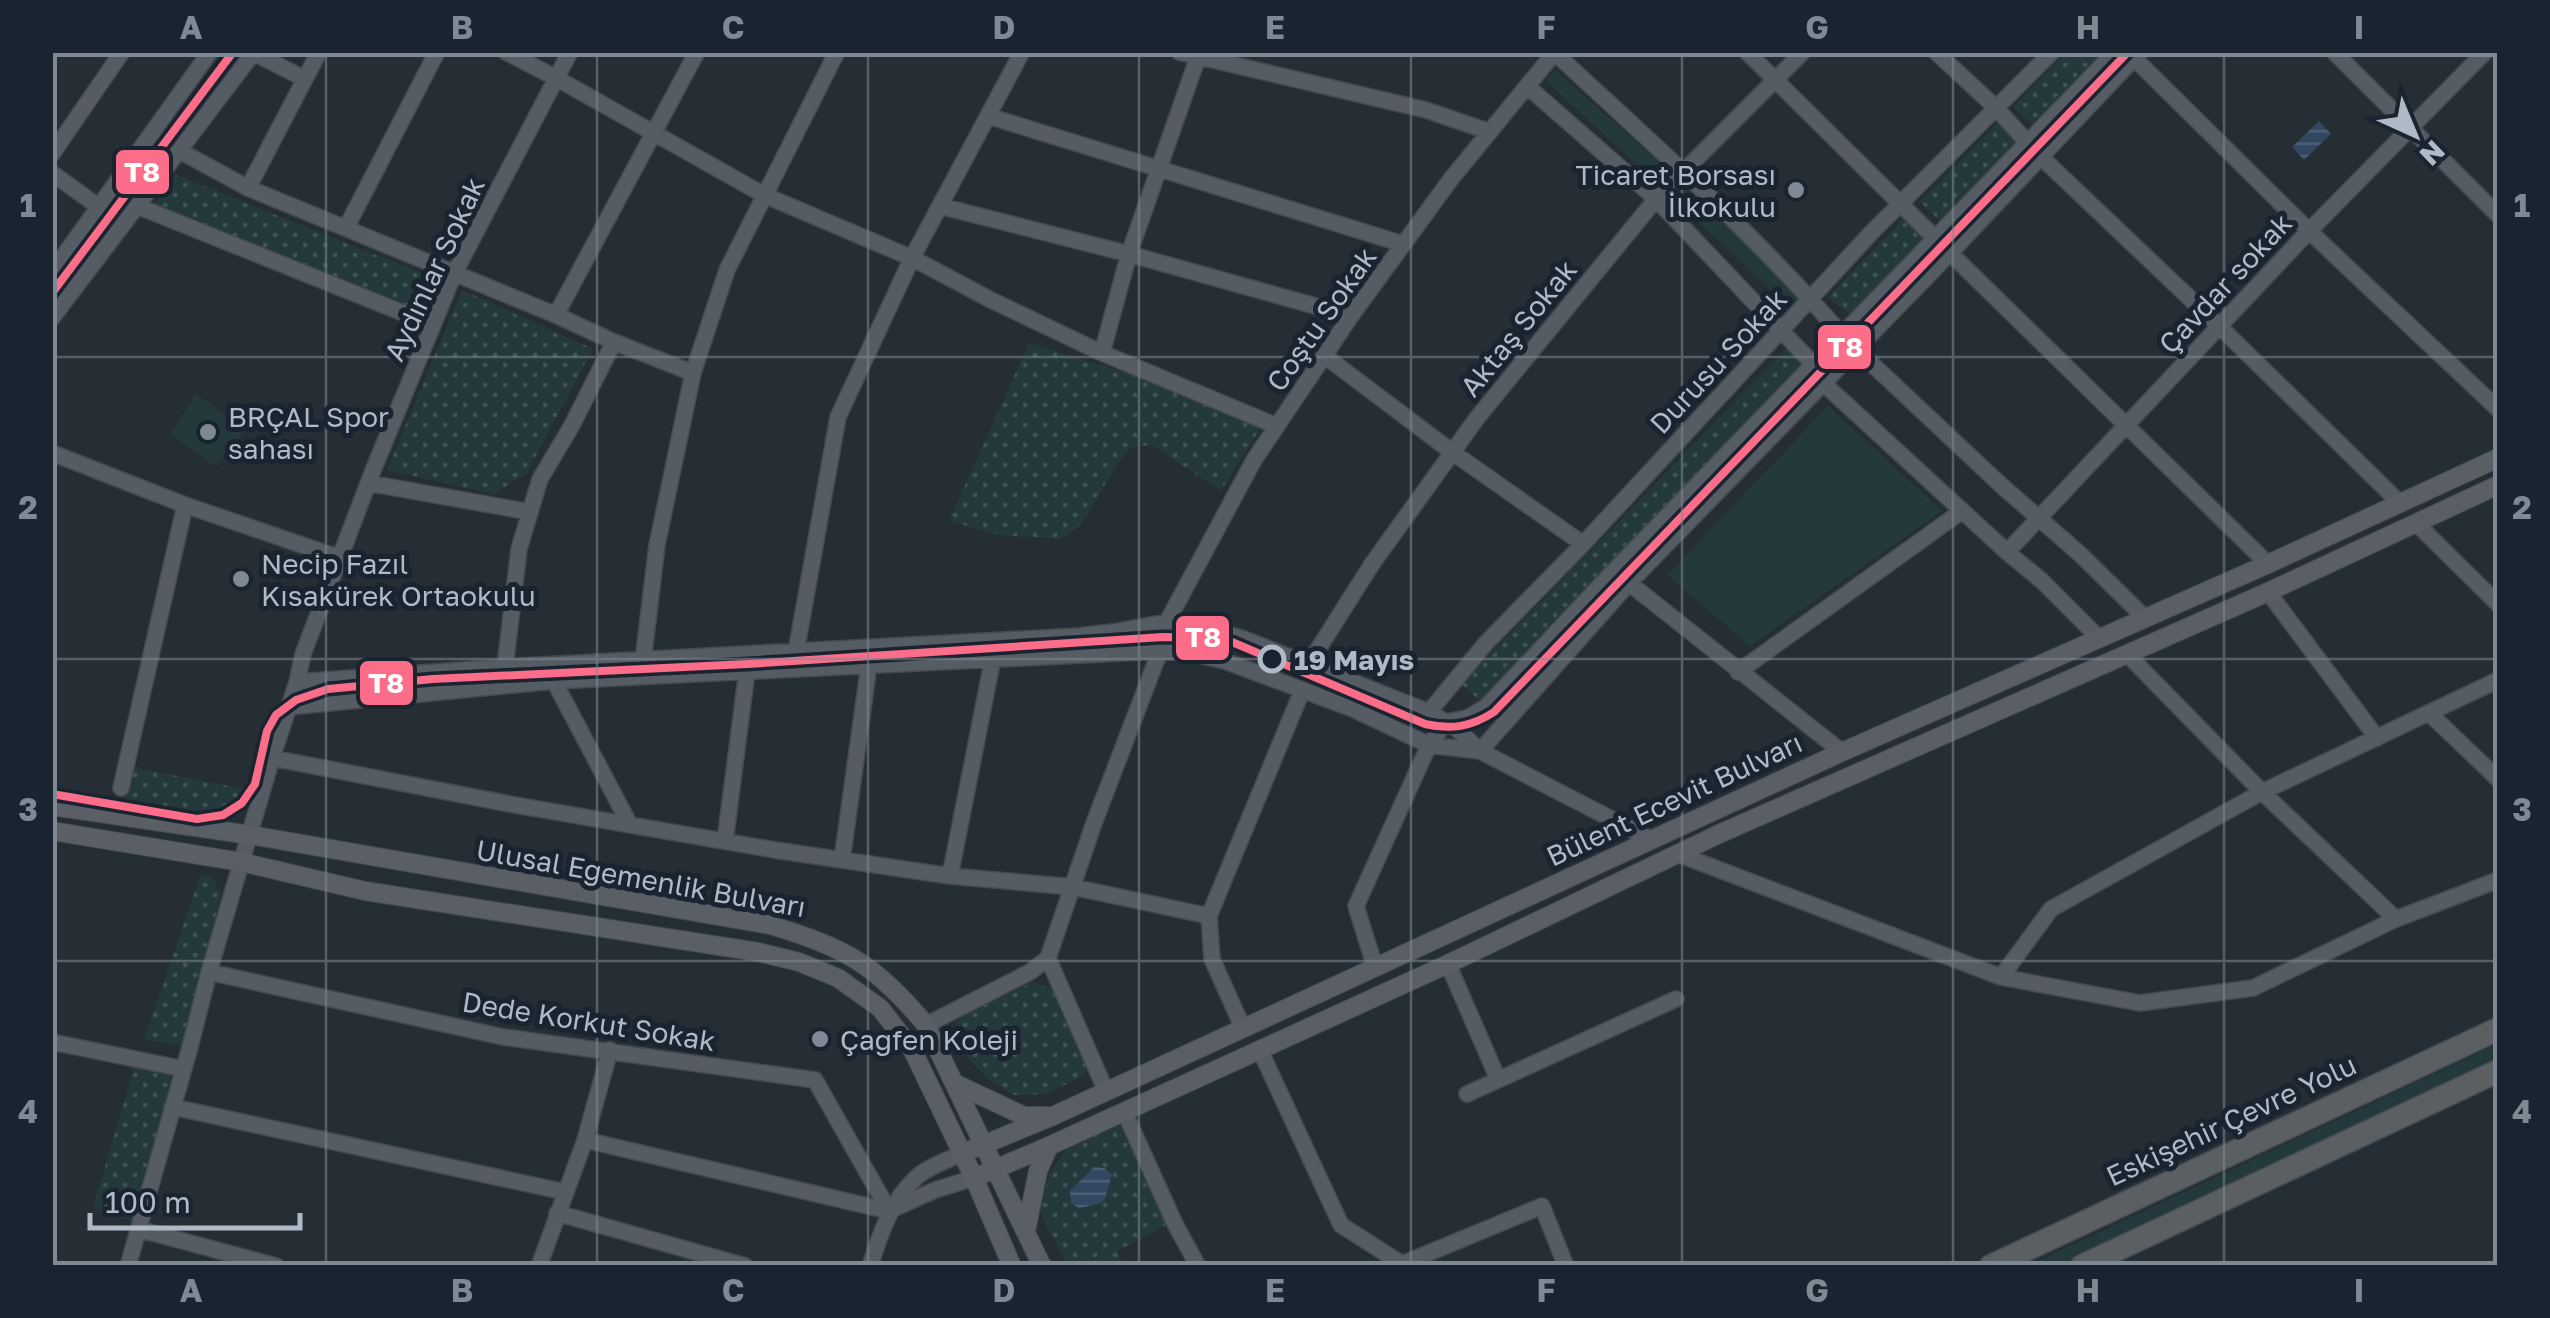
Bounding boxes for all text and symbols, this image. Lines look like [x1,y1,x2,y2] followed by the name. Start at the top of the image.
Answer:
[180,8,203,46] text: A
[451,8,473,46] text: B
[722,8,744,46] text: C
[993,8,1015,46] text: D
[1265,8,1285,46] text: E
[1536,8,1556,46] text: F
[1805,8,1829,46] text: G
[2076,8,2100,46] text: H
[2354,8,2364,46] text: I
[2365,85,2465,185] north arrow
[2414,134,2452,173] text: N
[114,148,171,196] line badge: T8
[124,155,160,188] text: T8
[1575,158,1776,223] place label: Ticaret Borsası İlkokulu
[377,172,491,366] street label: Aydınlar Sokak
[1785,179,1807,201] marker: Ticaret Borsası İlkokulu
[20,186,36,224] text: 1
[2514,186,2530,224] text: 1
[2152,206,2298,360] street label: Çavdar sokak
[1259,241,1383,397] street label: Coştu Sokak
[1453,253,1583,403] street label: Aktaş Sokak
[1643,282,1793,440] street label: Durusu Sokak
[1816,323,1873,371] line badge: T8
[1827,330,1863,363] text: T8
[228,400,389,465] place label: BRÇAL Spor sahası
[197,421,219,443] marker: BRÇAL Spor sahası
[18,488,38,526] text: 2
[2512,488,2532,526] text: 2
[261,547,536,612] place label: Necip Fazıl Kısakürek Ortaokulu
[230,568,252,590] marker: Necip Fazıl Kısakürek Ortaokulu
[1174,614,1231,662] line badge: T8
[1185,620,1221,653] text: T8
[1294,643,1414,676] place label: 19 Mayıs
[1259,646,1285,672] marker: 19 Mayıs
[358,659,415,707] line badge: T8
[368,666,404,699] text: T8
[1541,725,1807,873] street label: Bülent Ecevit Bulvarı
[18,790,38,828] text: 3
[2512,790,2532,828] text: 3
[474,833,808,923] street label: Ulusal Egemenlik Bulvarı
[460,985,718,1057] street label: Dede Korkut Sokak
[840,1023,1018,1056] place label: Çağfen Koleji
[809,1028,831,1050] marker: Çağfen Koleji
[2101,1048,2361,1192] street label: Eskişehir Çevre Yolu
[18,1092,38,1130] text: 4
[2512,1092,2532,1130] text: 4
[90,1168,300,1230] scale bar
[105,1184,191,1220] text: 100 m
[180,1271,203,1309] text: A
[451,1271,473,1309] text: B
[722,1271,744,1309] text: C
[993,1271,1015,1309] text: D
[1265,1271,1285,1309] text: E
[1536,1271,1556,1309] text: F
[1805,1271,1829,1309] text: G
[2076,1271,2100,1309] text: H
[2354,1271,2364,1309] text: I

